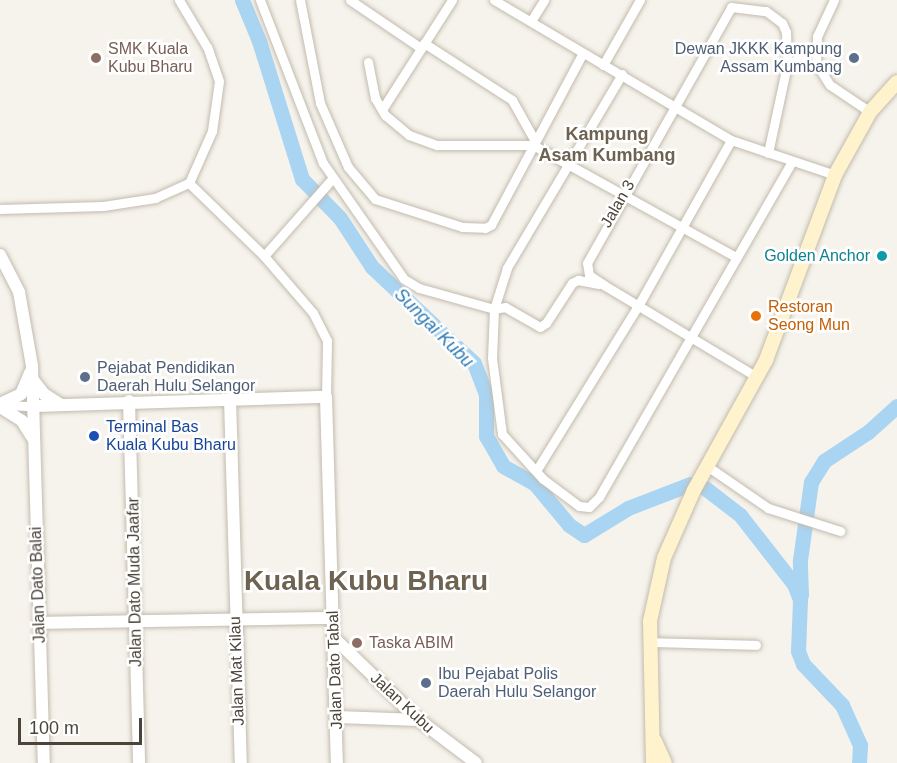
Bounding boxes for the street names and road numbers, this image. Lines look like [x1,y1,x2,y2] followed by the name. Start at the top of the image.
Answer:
[597,177,639,231] street label: Jalan 3
[124,497,146,667] street label: Jalan Dato Muda Jaafar
[26,526,50,644] street label: Jalan Dato Balai
[323,610,347,730] street label: Jalan Dato Tabal
[225,616,249,726] street label: Jalan Mat Kilau
[366,669,438,737] street label: Jalan Kubu

